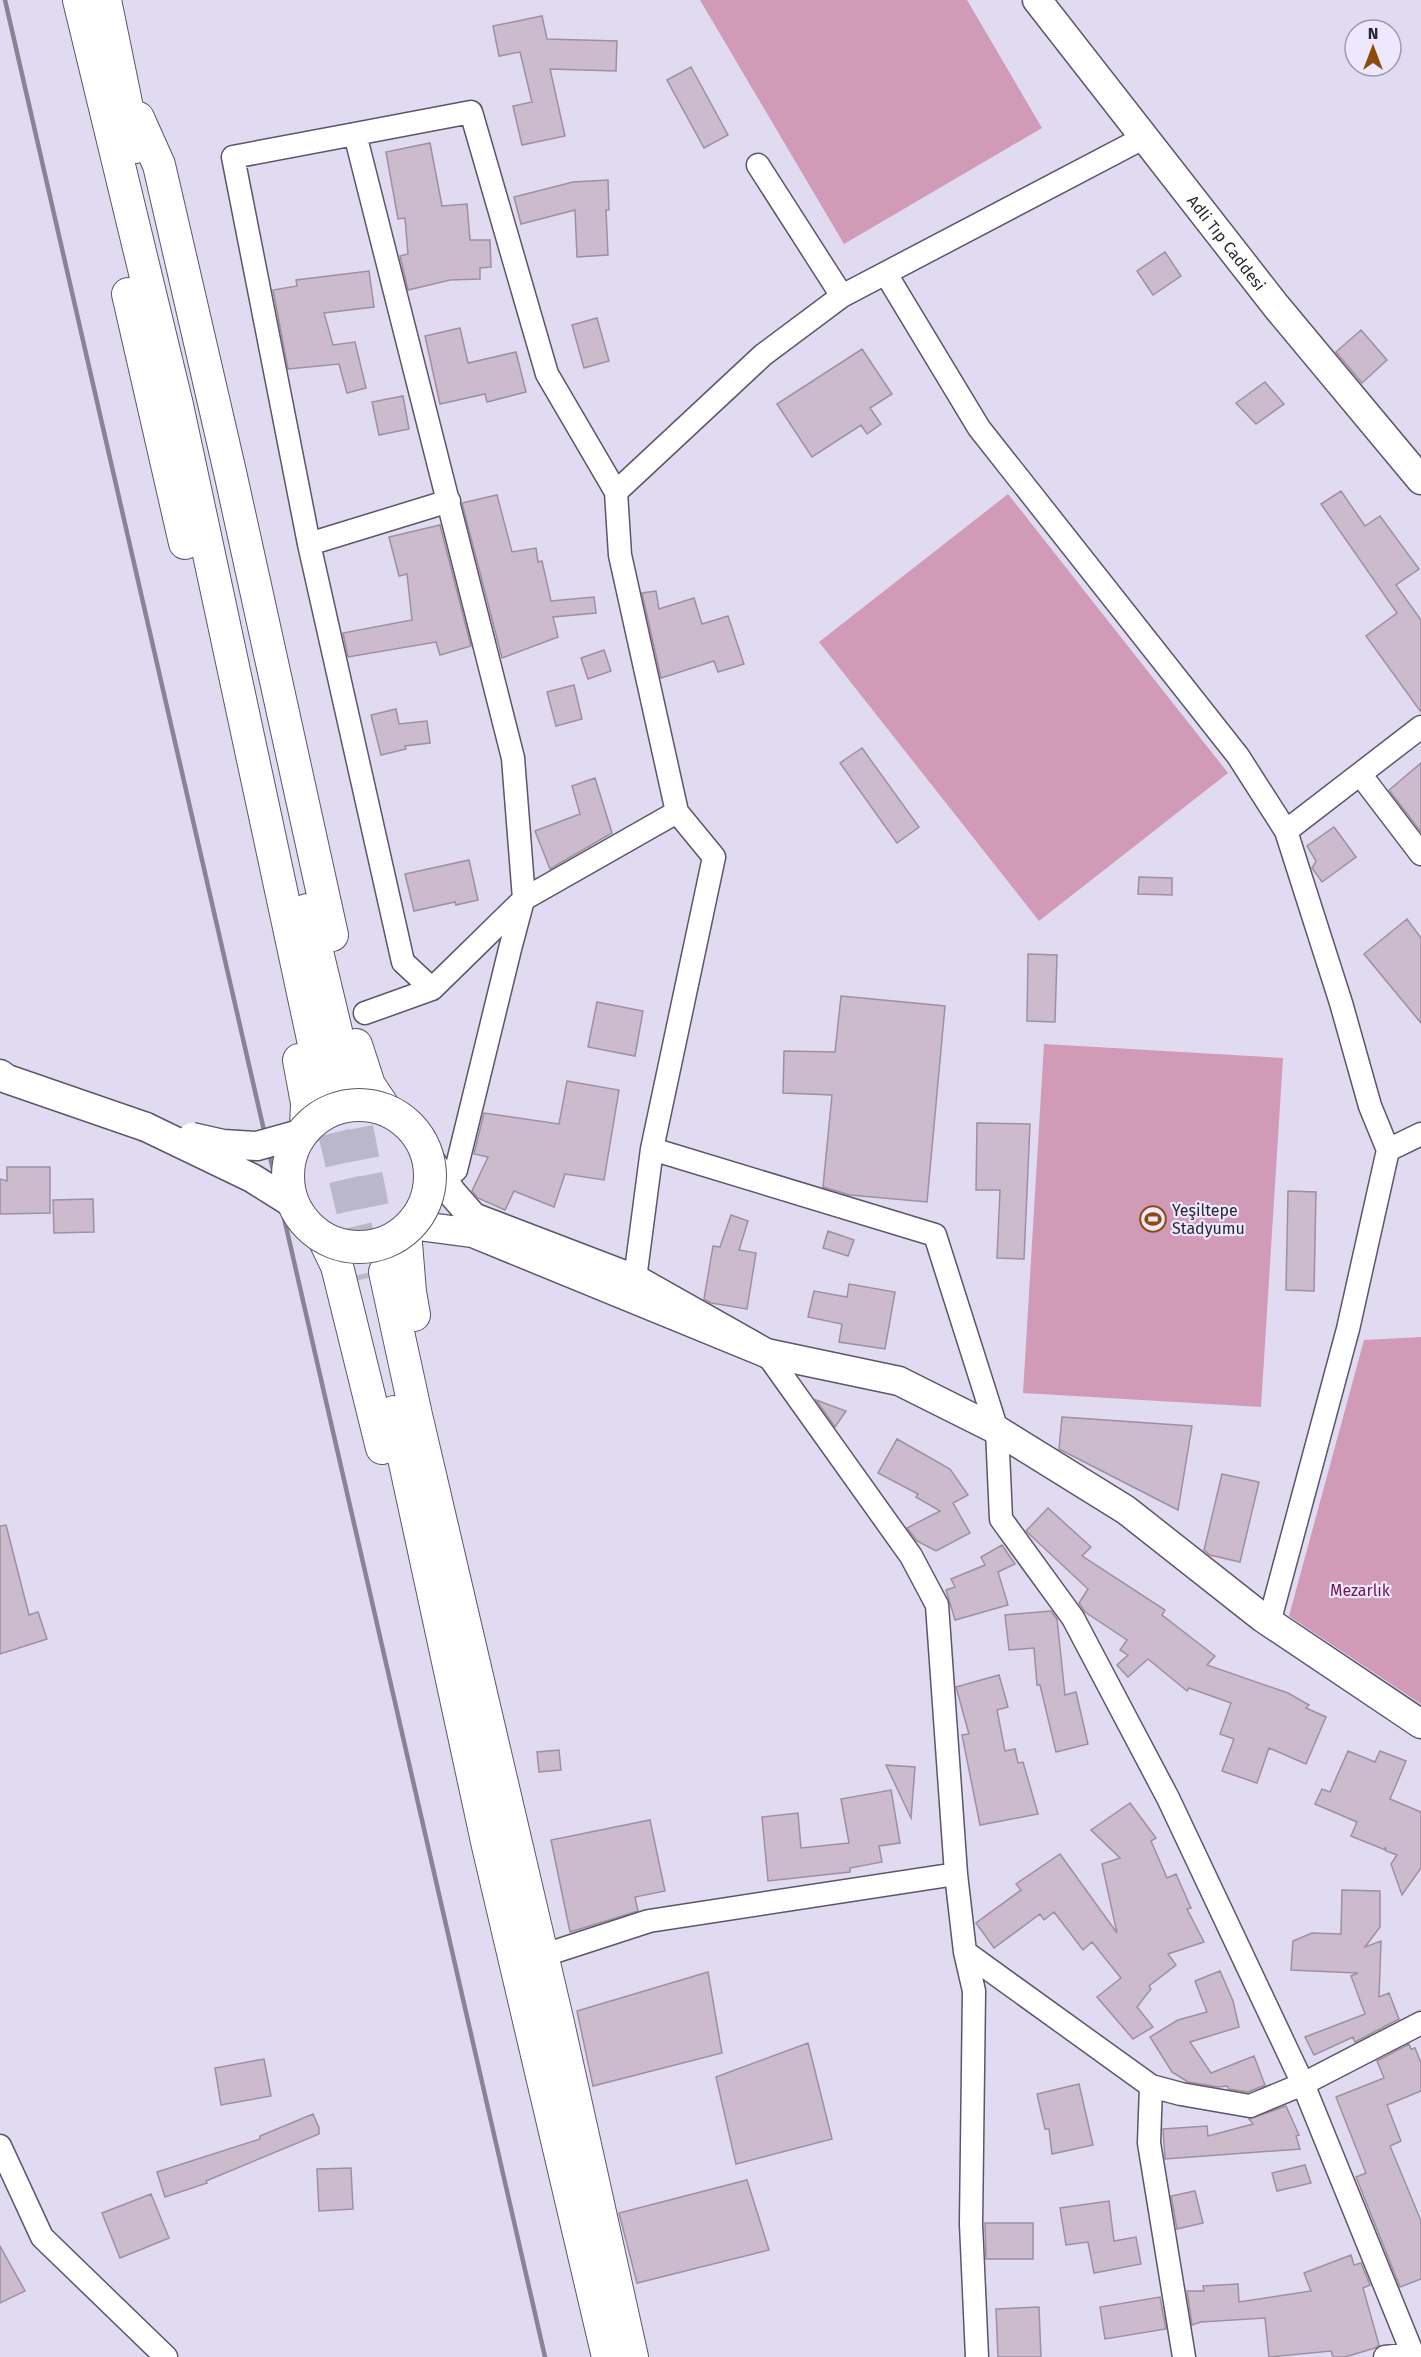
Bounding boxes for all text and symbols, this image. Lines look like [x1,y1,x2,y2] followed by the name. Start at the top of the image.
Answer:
[1343,18,1403,78] north arrow
[1368,24,1378,43] text: N
[1183,191,1270,294] street label: Adli Tıp Caddesi
[1172,1201,1245,1238] place label: Yeşiltepe Stadyumu
[1138,1204,1168,1234] sports icon: Yeşiltepe Stadyumu
[1330,1581,1391,1600] park label: Mezarlık

